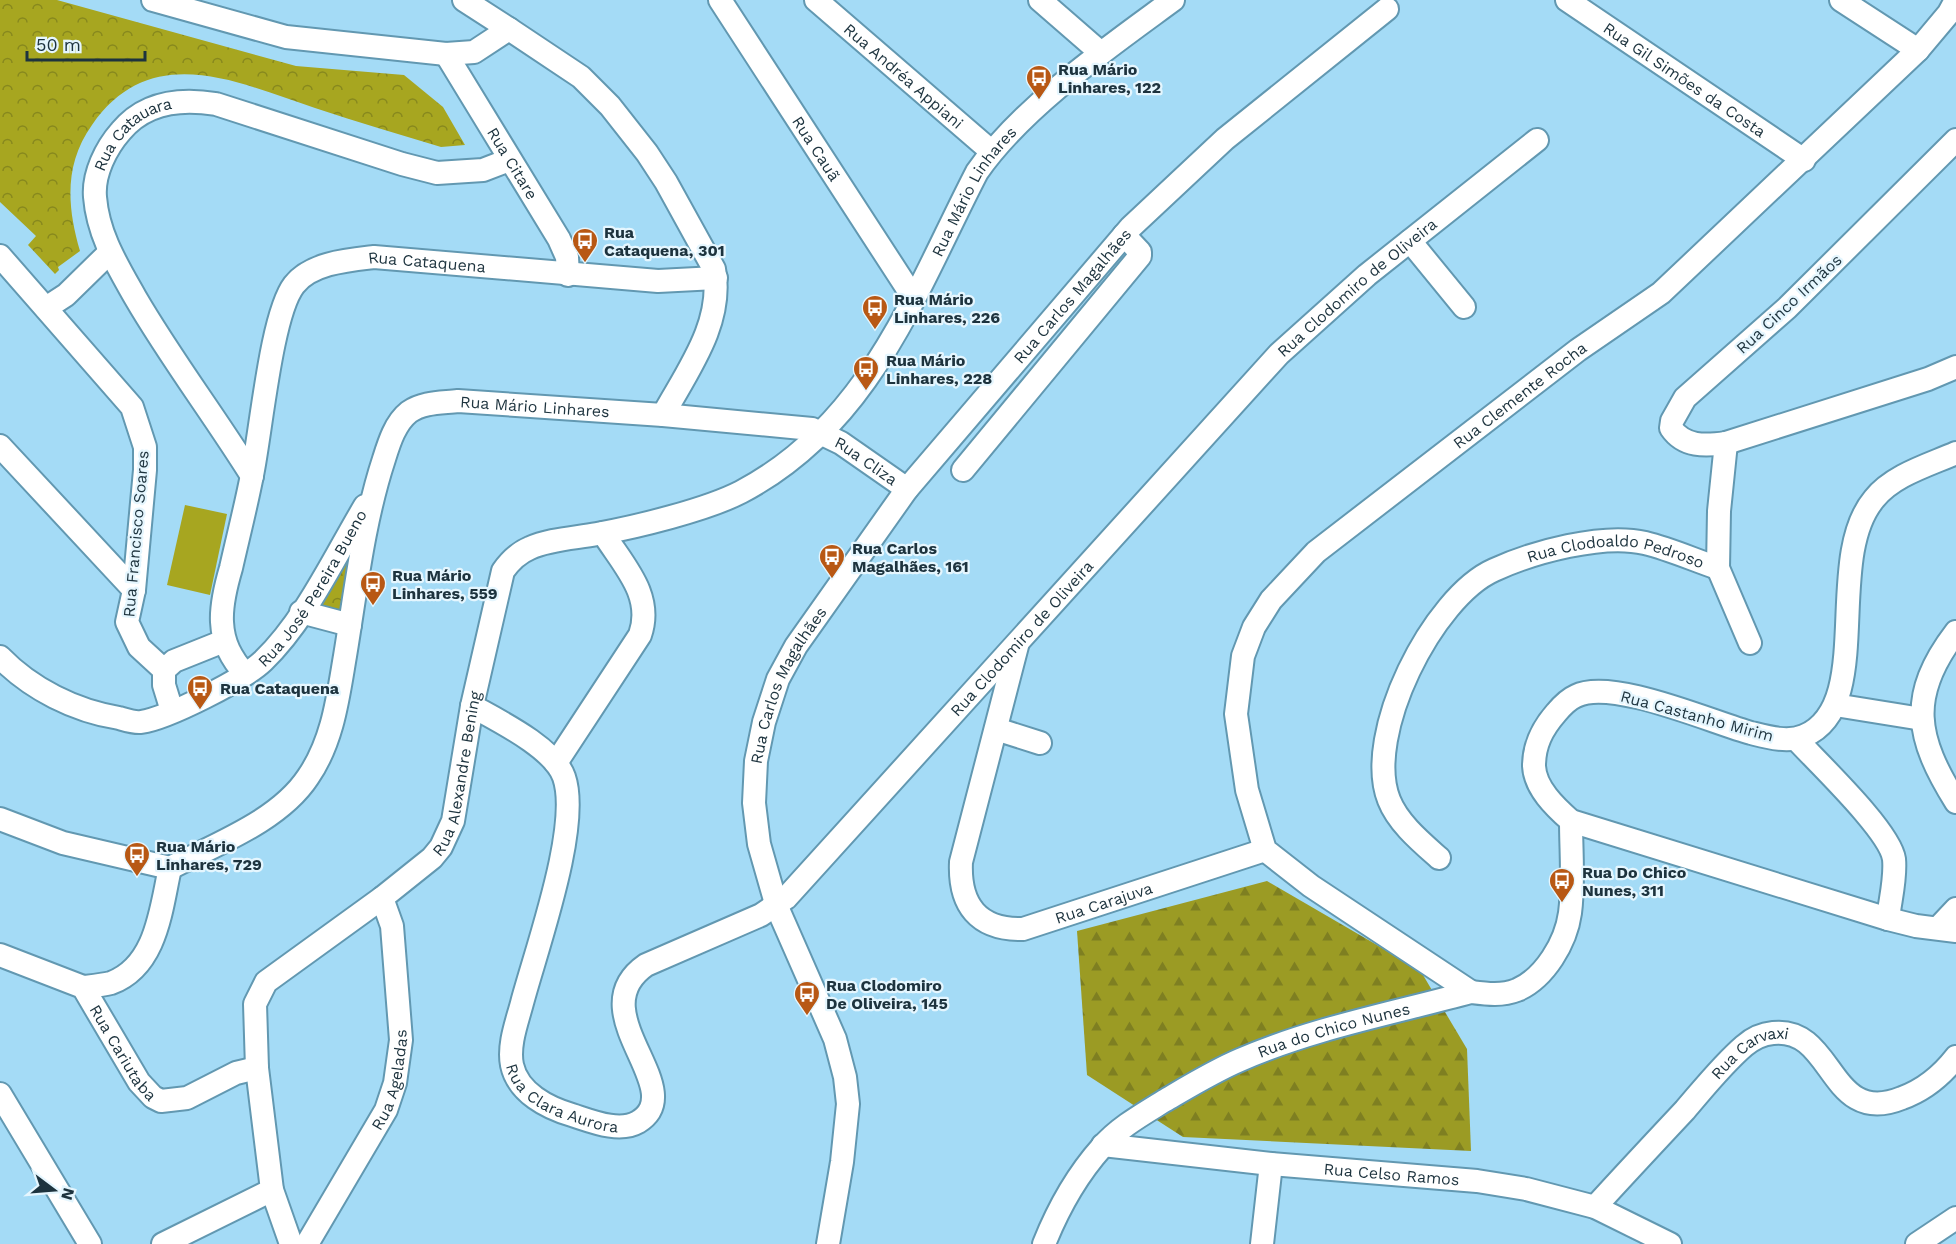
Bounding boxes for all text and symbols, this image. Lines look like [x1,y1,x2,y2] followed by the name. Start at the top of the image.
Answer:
[1600,18,1769,141] street label: Rua Gil Simões da Costa
[840,19,967,132] street label: Rua Andréa Appiani
[27,24,146,62] scale bar
[36,34,81,55] text: 50 m
[1058,60,1161,97] place label: Rua Mário Linhares, 122
[1024,63,1054,101] bus stop icon: Rua Mário Linhares, 122
[90,94,173,173] street label: Rua Catauara
[788,112,844,184] street label: Rua Cauã
[927,122,1020,260] street label: Rua Mário Linhares
[483,124,542,203] street label: Rua Citare
[1273,214,1440,361] street label: Rua Clodomiro de Oliveira
[604,223,725,260] place label: Rua Cataquena, 301
[1009,225,1135,367] street label: Rua Carlos Magalhães
[570,226,600,264] bus stop icon: Rua Cataquena, 301
[367,247,487,276] street label: Rua Cataquena
[1732,250,1846,358] street label: Rua Cinco Irmãos
[894,290,1000,327] place label: Rua Mário Linhares, 226
[860,293,890,331] bus stop icon: Rua Mário Linhares, 226
[1449,338,1590,452] street label: Rua Clemente Rocha
[886,351,992,388] place label: Rua Mário Linhares, 228
[851,354,881,392] bus stop icon: Rua Mário Linhares, 228
[460,392,610,421] street label: Rua Mário Linhares
[832,432,901,489] street label: Rua Cliza
[119,450,153,618] street label: Rua Francisco Soares
[254,506,370,670] street label: Rua José Pereira Bueno
[1524,531,1707,572] street label: Rua Clodoaldo Pedroso
[852,539,969,576] place label: Rua Carlos Magalhães, 161
[817,542,847,580] bus stop icon: Rua Carlos Magalhães, 161
[946,556,1097,720] street label: Rua Clodomiro de Oliveira
[392,566,498,603] place label: Rua Mário Linhares, 559
[358,569,388,607] bus stop icon: Rua Mário Linhares, 559
[746,603,830,766] street label: Rua Carlos Magalhães
[185,673,215,711] bus stop icon: Rua Cataquena
[220,679,340,698] place label: Rua Cataquena
[1618,686,1776,746] street label: Rua Castanho Mirim
[428,689,485,860] street label: Rua Alexandre Bening
[156,837,262,874] place label: Rua Mário Linhares, 729
[122,840,152,878] bus stop icon: Rua Mário Linhares, 729
[1582,863,1687,900] place label: Rua Do Chico Nunes, 311
[1547,866,1577,904] bus stop icon: Rua Do Chico Nunes, 311
[1052,878,1155,927] street label: Rua Carajuva
[826,976,948,1013] place label: Rua Clodomiro De Oliveira, 145
[792,979,822,1017] bus stop icon: Rua Clodomiro De Oliveira, 145
[1255,999,1412,1061] street label: Rua do Chico Nunes
[86,1001,161,1104] street label: Rua Cariutaba
[1707,1023,1790,1083] street label: Rua Carvaxi
[367,1029,411,1133] street label: Rua Ageladas
[502,1061,619,1136] street label: Rua Clara Aurora
[1323,1159,1460,1189] street label: Rua Celso Ramos
[24,1160,84,1220] north arrow
[57,1186,79,1202] text: N

